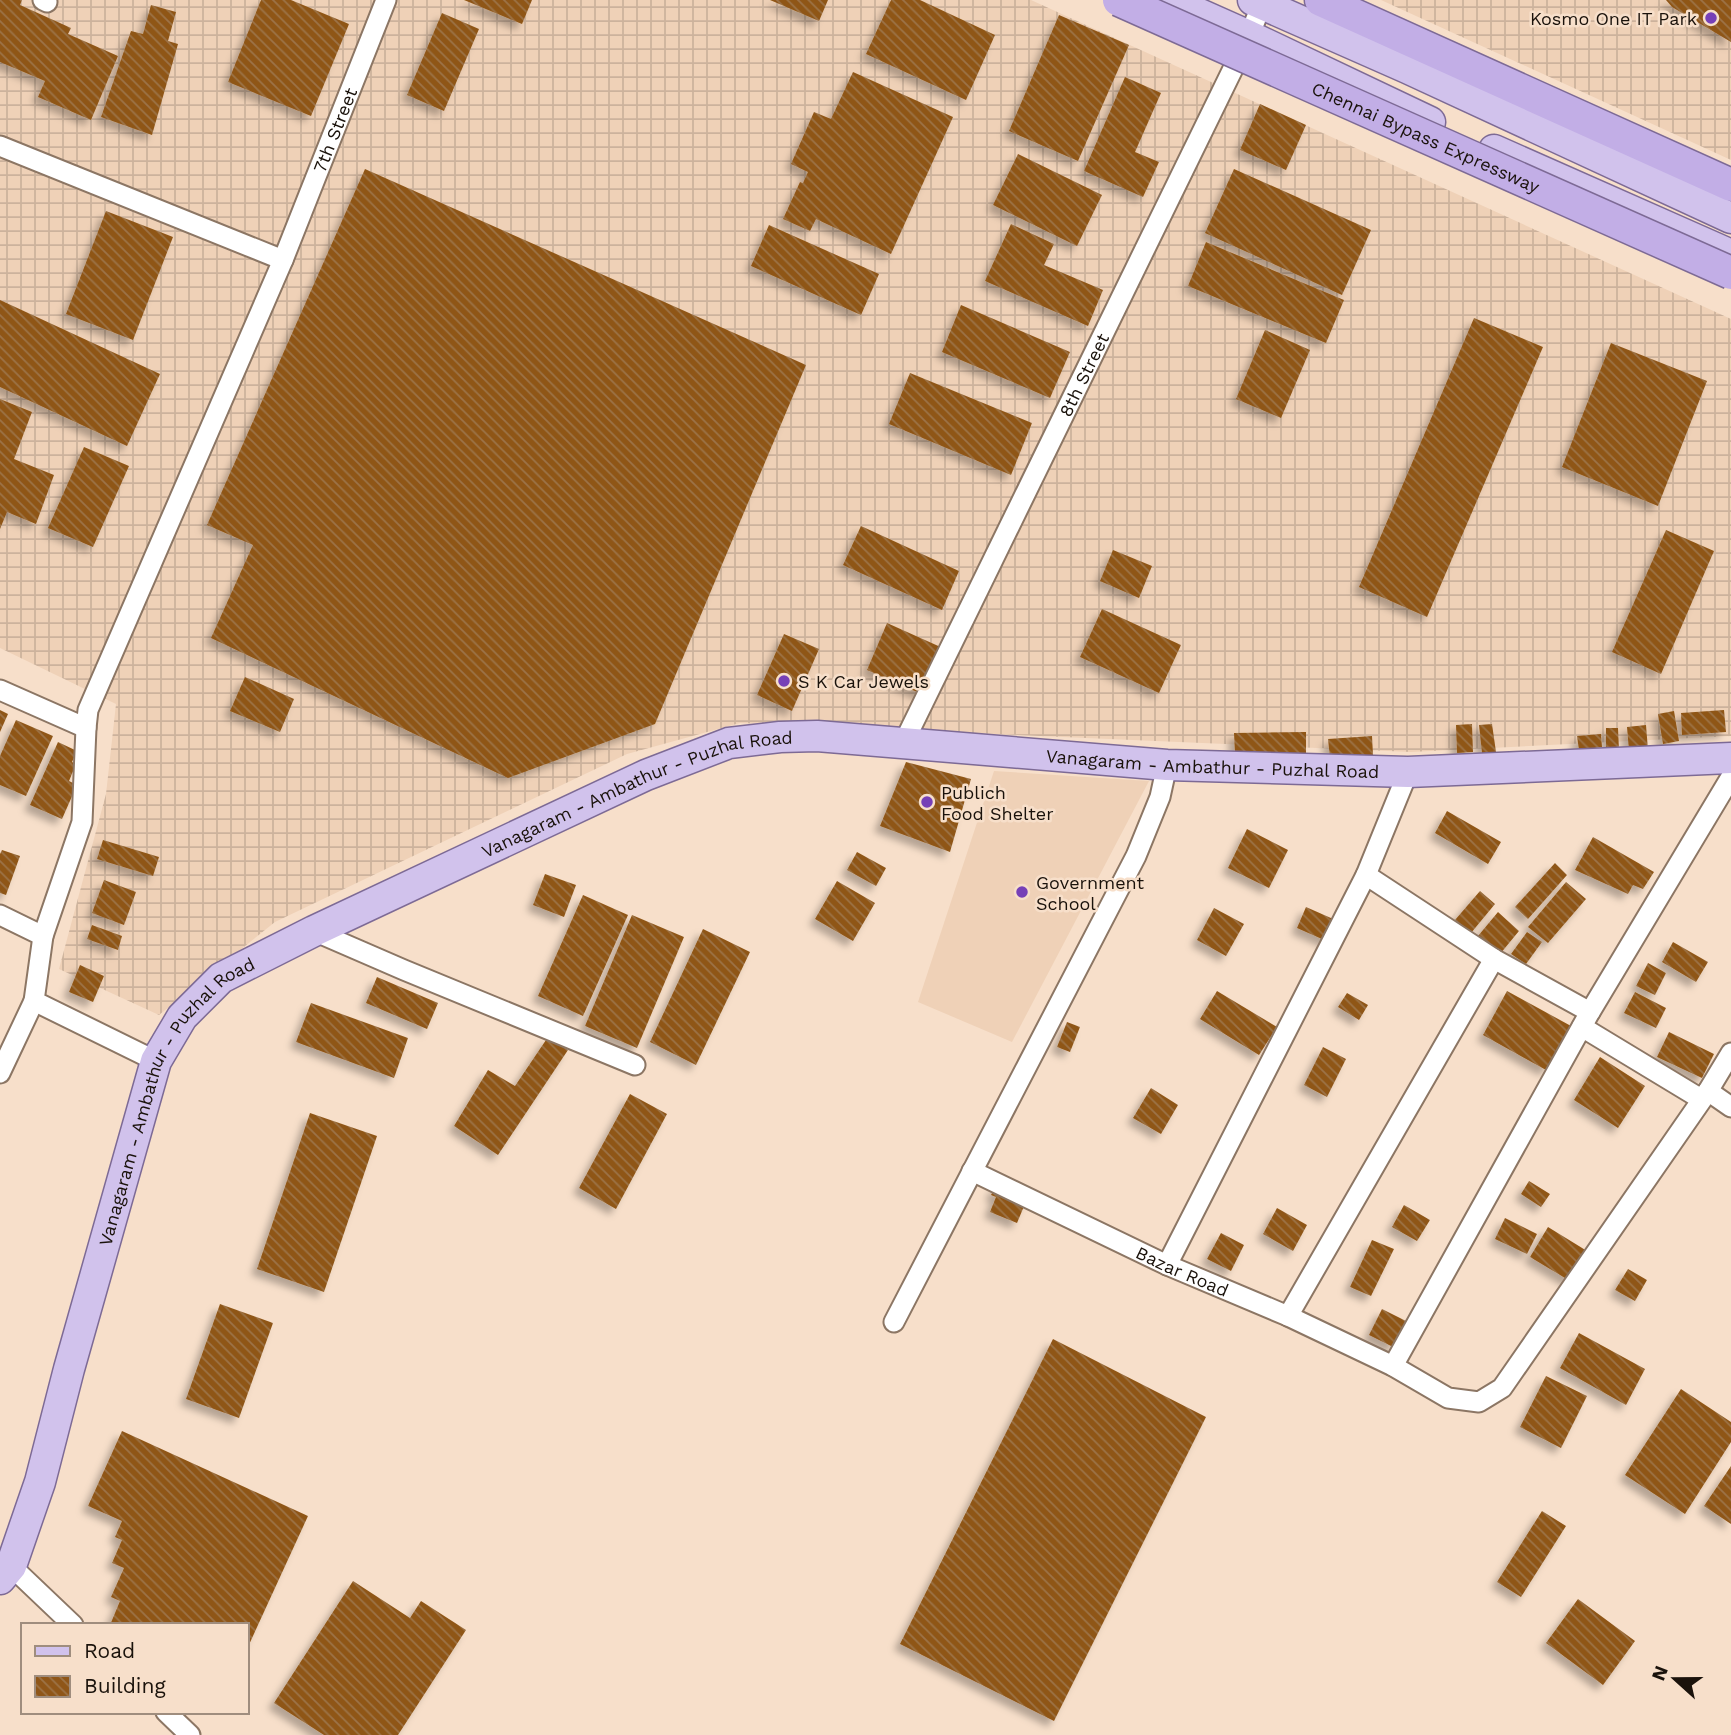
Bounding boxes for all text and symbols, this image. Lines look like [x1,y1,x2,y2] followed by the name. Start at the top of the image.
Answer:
[1530,8,1697,29] place label: Kosmo One IT Park
[1703,10,1719,26] marker: Kosmo One IT Park
[1309,77,1544,197] street label: Chennai Bypass Expressway
[308,84,361,175] street label: 7th Street
[1054,329,1113,420] street label: 8th Street
[798,671,929,692] place label: S K Car Jewels
[776,673,792,689] marker: S K Car Jewels
[478,726,793,861] street label: Vanagaram - Ambathur - Puzhal Road
[1045,745,1380,782] street label: Vanagaram - Ambathur - Puzhal Road
[941,782,1054,824] place label: Publich Food Shelter
[919,794,935,810] marker: Publich Food Shelter
[1036,872,1145,914] place label: Government School
[1014,884,1030,900] marker: Government School
[94,952,258,1248] street label: Vanagaram - Ambathur - Puzhal Road
[1133,1241,1232,1300] street label: Bazar Road
[21,1623,248,1714] legend
[84,1638,135,1663] text: Road
[1640,1644,1710,1714] north arrow
[1646,1662,1673,1684] text: N
[84,1673,166,1698] text: Building

